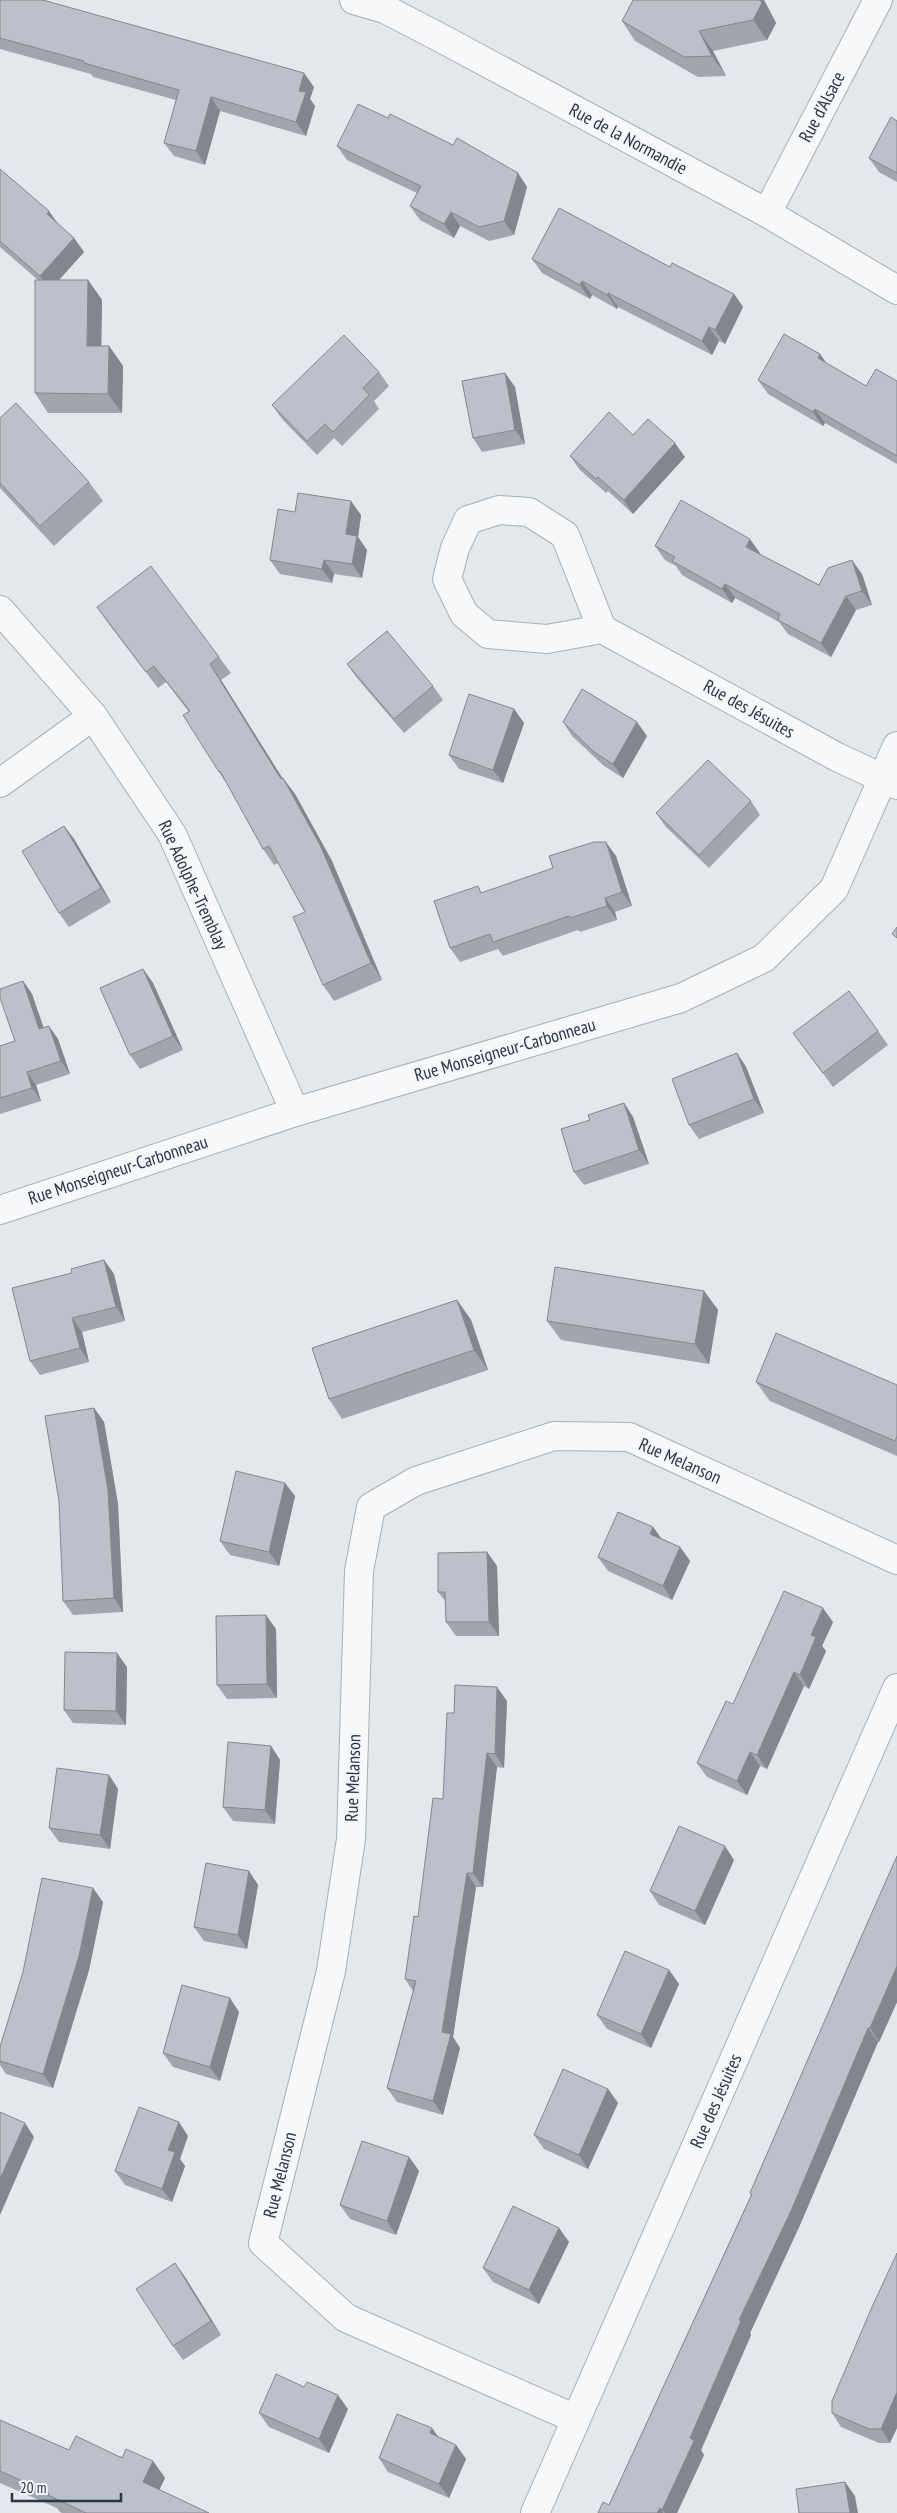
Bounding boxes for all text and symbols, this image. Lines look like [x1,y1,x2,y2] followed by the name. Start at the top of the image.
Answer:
[793,68,850,146] street label: Rue d'Alsace
[565,98,691,179] street label: Rue de la Normandie
[700,674,799,743] street label: Rue des Jésuites
[153,816,234,953] street label: Rue Adolphe-Tremblay
[412,1013,598,1086] street label: Rue Monseigneur-Carbonneau
[25,1130,210,1209] street label: Rue Monseigneur-Carbonneau
[635,1432,725,1489] street label: Rue Melanson
[339,1734,366,1822] street label: Rue Melanson
[685,2050,747,2151] street label: Rue des Jésuites
[258,2130,301,2220] street label: Rue Melanson
[12,2470,121,2502] scale bar
[20,2478,46,2497] text: 20 m

